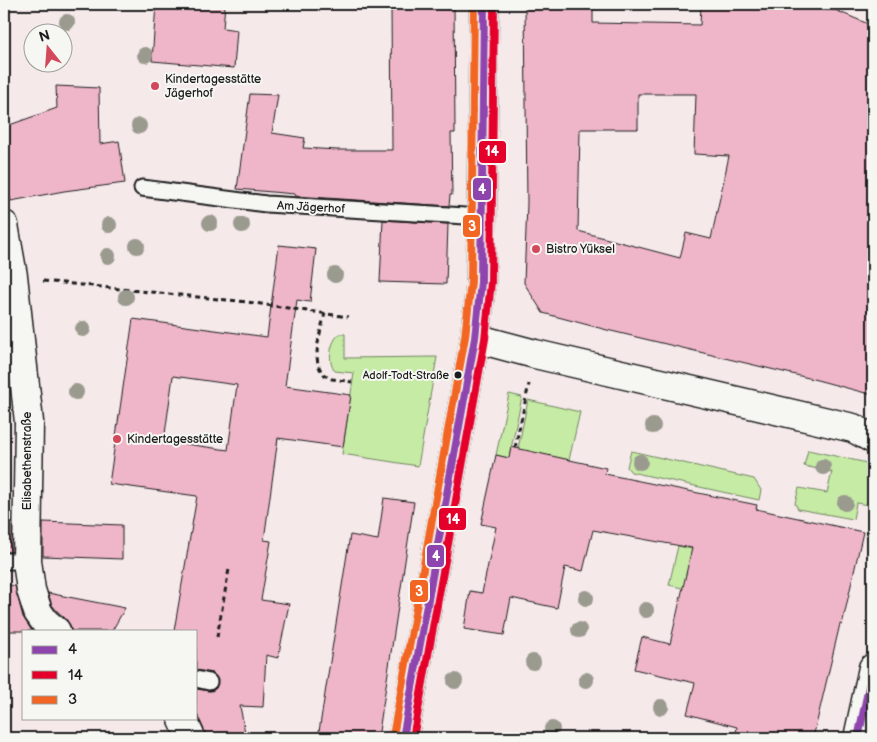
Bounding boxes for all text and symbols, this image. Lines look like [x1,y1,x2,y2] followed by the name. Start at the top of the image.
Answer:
[22,22,72,72] north arrow
[37,26,52,46] text: N
[165,72,261,101] place label: Kindertagesstätte Jägerhof
[149,80,161,92] marker: Kindertagesstätte Jägerhof
[478,140,507,164] line badge: 14
[485,143,500,160] text: 14
[472,177,492,201] line badge: 4
[478,181,487,198] text: 4
[277,198,346,217] street label: Am Jägerhof
[462,214,481,238] line badge: 3
[468,218,476,235] text: 3
[546,242,615,257] place label: Bistro Yüksel
[530,243,542,255] marker: Bistro Yüksel
[363,369,449,382] place label: Adolf-Todt-Straße
[453,370,463,380] marker: Adolf-Todt-Straße
[20,412,35,510] street label: Elisabethenstraße
[127,432,223,447] place label: Kindertagesstätte
[111,433,123,445] marker: Kindertagesstätte
[438,507,467,531] line badge: 14
[446,511,461,528] text: 14
[426,544,445,568] line badge: 4
[432,548,441,565] text: 4
[409,579,429,603] line badge: 3
[415,583,423,600] text: 3
[22,630,198,720] legend
[68,640,77,659] text: 4
[68,666,83,685] text: 14
[68,690,77,709] text: 3

